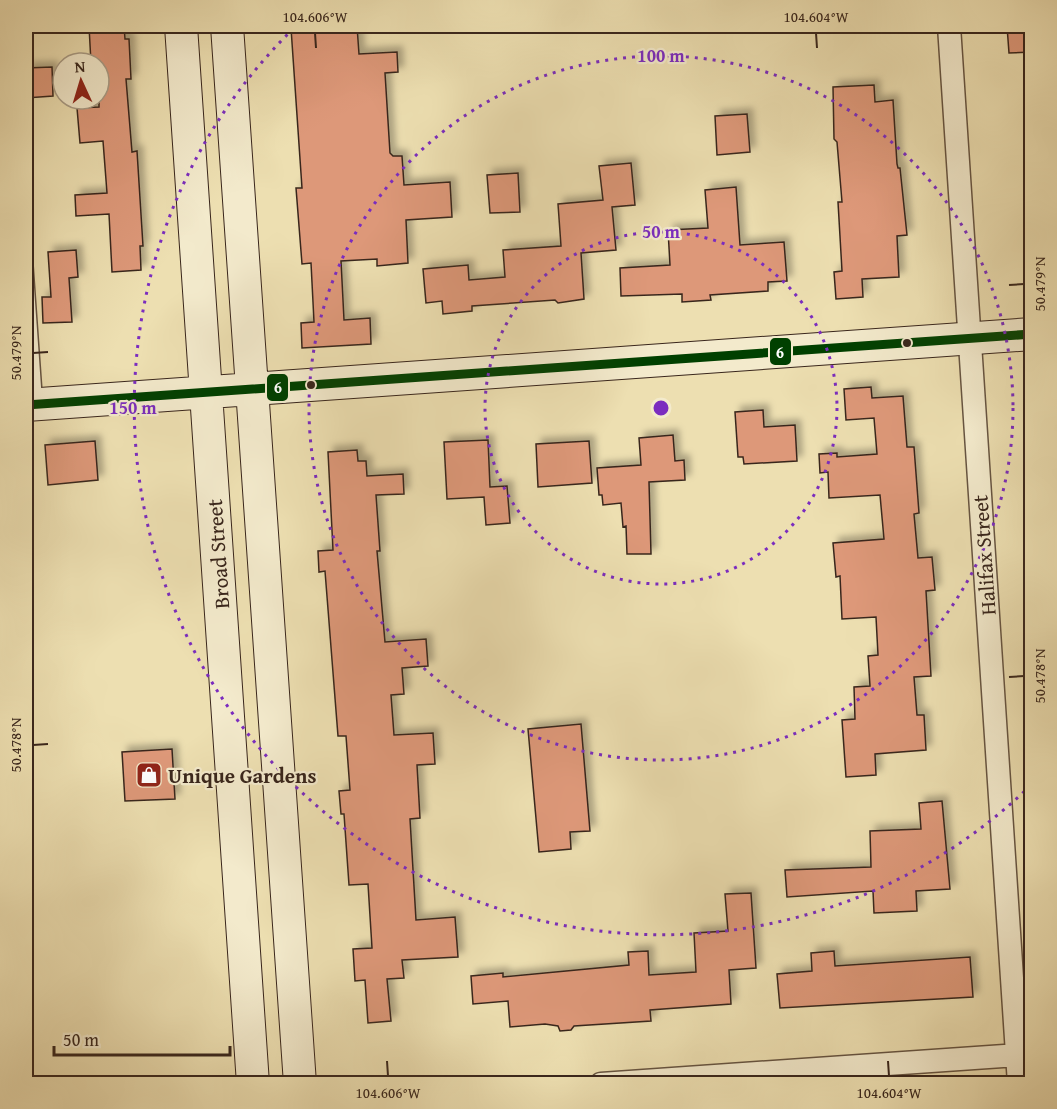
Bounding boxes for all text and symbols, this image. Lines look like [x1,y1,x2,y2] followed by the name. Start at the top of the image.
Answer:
[282,6,348,27] text: 104.606°W
[783,6,849,27] text: 104.604°W
[637,42,685,69] text: 100 m
[51,51,111,111] north arrow
[74,54,86,78] text: N
[642,218,681,245] text: 50 m
[1029,256,1050,311] text: 50.479°N
[5,325,26,380] text: 50.479°N
[769,337,792,366] line badge: 6
[901,337,913,349] unlabelled marker
[776,340,784,364] text: 6
[266,373,289,402] line badge: 6
[274,375,282,399] text: 6
[305,379,317,391] unlabelled marker
[109,394,157,421] text: 150 m
[651,398,671,418] centre of rings
[964,493,1004,616] street label: Halifax Street
[199,498,237,610] street label: Broad Street
[1029,648,1050,703] text: 50.478°N
[5,717,26,772] text: 50.478°N
[134,760,164,790] shop icon: Unique Gardens
[168,760,317,791] place label: Unique Gardens
[54,1019,230,1057] scale bar
[63,1026,99,1053] text: 50 m
[355,1082,421,1103] text: 104.606°W
[856,1082,922,1103] text: 104.604°W

